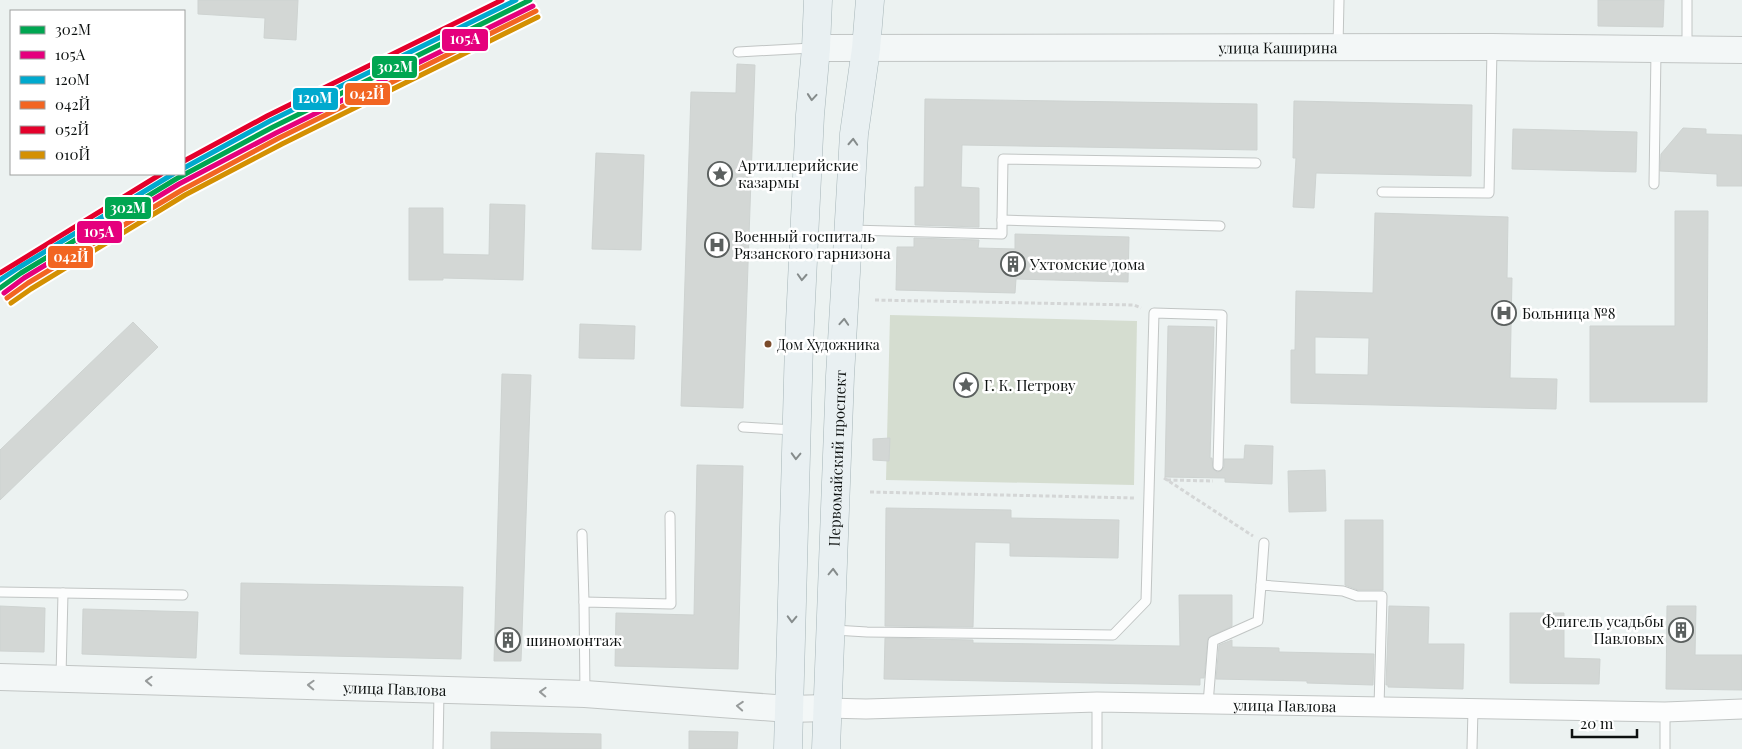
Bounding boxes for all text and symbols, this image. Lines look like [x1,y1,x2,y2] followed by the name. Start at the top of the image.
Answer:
[10,10,185,175] legend
[55,19,91,39] text: 302М
[441,28,489,52] line badge: 105А
[450,29,481,48] text: 105А
[1218,37,1338,57] street label: улица Каширина
[55,44,86,64] text: 105А
[371,55,418,79] line badge: 302М
[377,57,413,76] text: 302М
[55,69,90,89] text: 120М
[344,82,391,106] line badge: 042Й
[349,84,385,103] text: 042Й
[292,87,339,111] line badge: 120М
[298,88,332,107] text: 120М
[806,93,817,101] one-way arrow
[55,94,91,114] text: 042Й
[55,119,89,139] text: 052Й
[848,138,859,146] one-way arrow
[55,144,91,164] text: 010Й
[737,155,859,192] place label: Артиллерийские казармы
[707,161,733,187] place icon: Артиллерийские казармы
[104,196,152,220] line badge: 302М
[110,198,146,217] text: 302М
[76,220,123,244] line badge: 105А
[84,222,115,241] text: 105А
[734,226,891,263] place label: Военный госпиталь Рязанского гарнизона
[704,232,730,258] hospital icon: Военный госпиталь Рязанского гарнизона
[47,245,94,269] line badge: 042Й
[53,247,89,266] text: 042Й
[1000,251,1026,277] building icon: Ухтомские дома
[1029,254,1146,274] place label: Ухтомские дома
[797,273,808,281] one-way arrow
[1491,300,1517,326] hospital icon: Больница №8
[1522,303,1616,323] place label: Больница №8
[838,318,849,326] one-way arrow
[777,335,880,354] place label: Дом Художника
[763,339,773,349] marker: Дом Художника
[824,369,850,547] street label: Первомайский проспект
[953,372,979,398] place icon: Г. К. Петрову
[984,375,1076,395] place label: Г. К. Петрову
[791,453,801,461] one-way arrow
[828,568,838,576] one-way arrow
[1542,611,1664,648] place label: Флигель усадьбы Павловых
[786,615,797,623] one-way arrow
[1668,617,1694,643] building icon: Флигель усадьбы Павловых
[495,627,521,653] building icon: шиномонтаж
[526,630,622,650] place label: шиномонтаж
[144,676,152,686] one-way arrow
[342,677,447,700] street label: улица Павлова
[307,680,314,690] one-way arrow
[539,687,547,698] one-way arrow
[1232,694,1337,716] street label: улица Павлова
[736,700,744,711] one-way arrow
[1572,706,1637,738] scale bar
[1580,713,1614,733] text: 20 m

